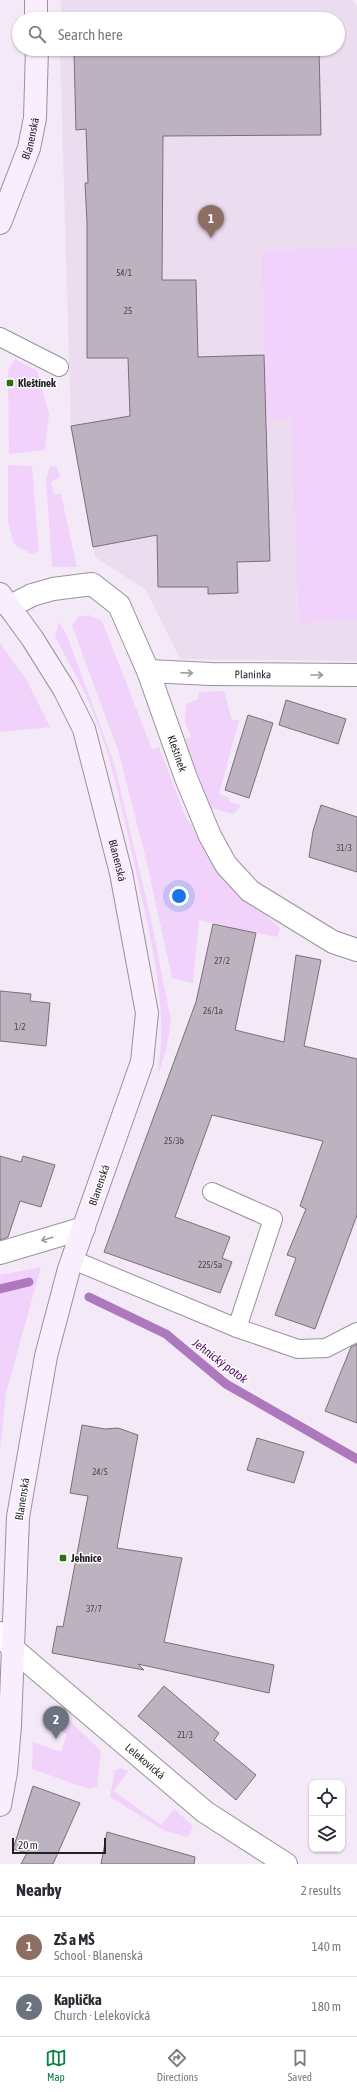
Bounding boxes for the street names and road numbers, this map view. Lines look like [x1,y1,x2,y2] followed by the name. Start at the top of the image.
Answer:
[19,116,41,161] street label: Blanenská
[235,668,271,680] street label: Planinka
[165,734,189,774] street label: Kleštínek
[107,838,128,882] street label: Blanenská
[86,1163,112,1207] street label: Blanenská
[13,1477,31,1521] street label: Blanenská
[123,1741,167,1781] street label: Lelekovická

